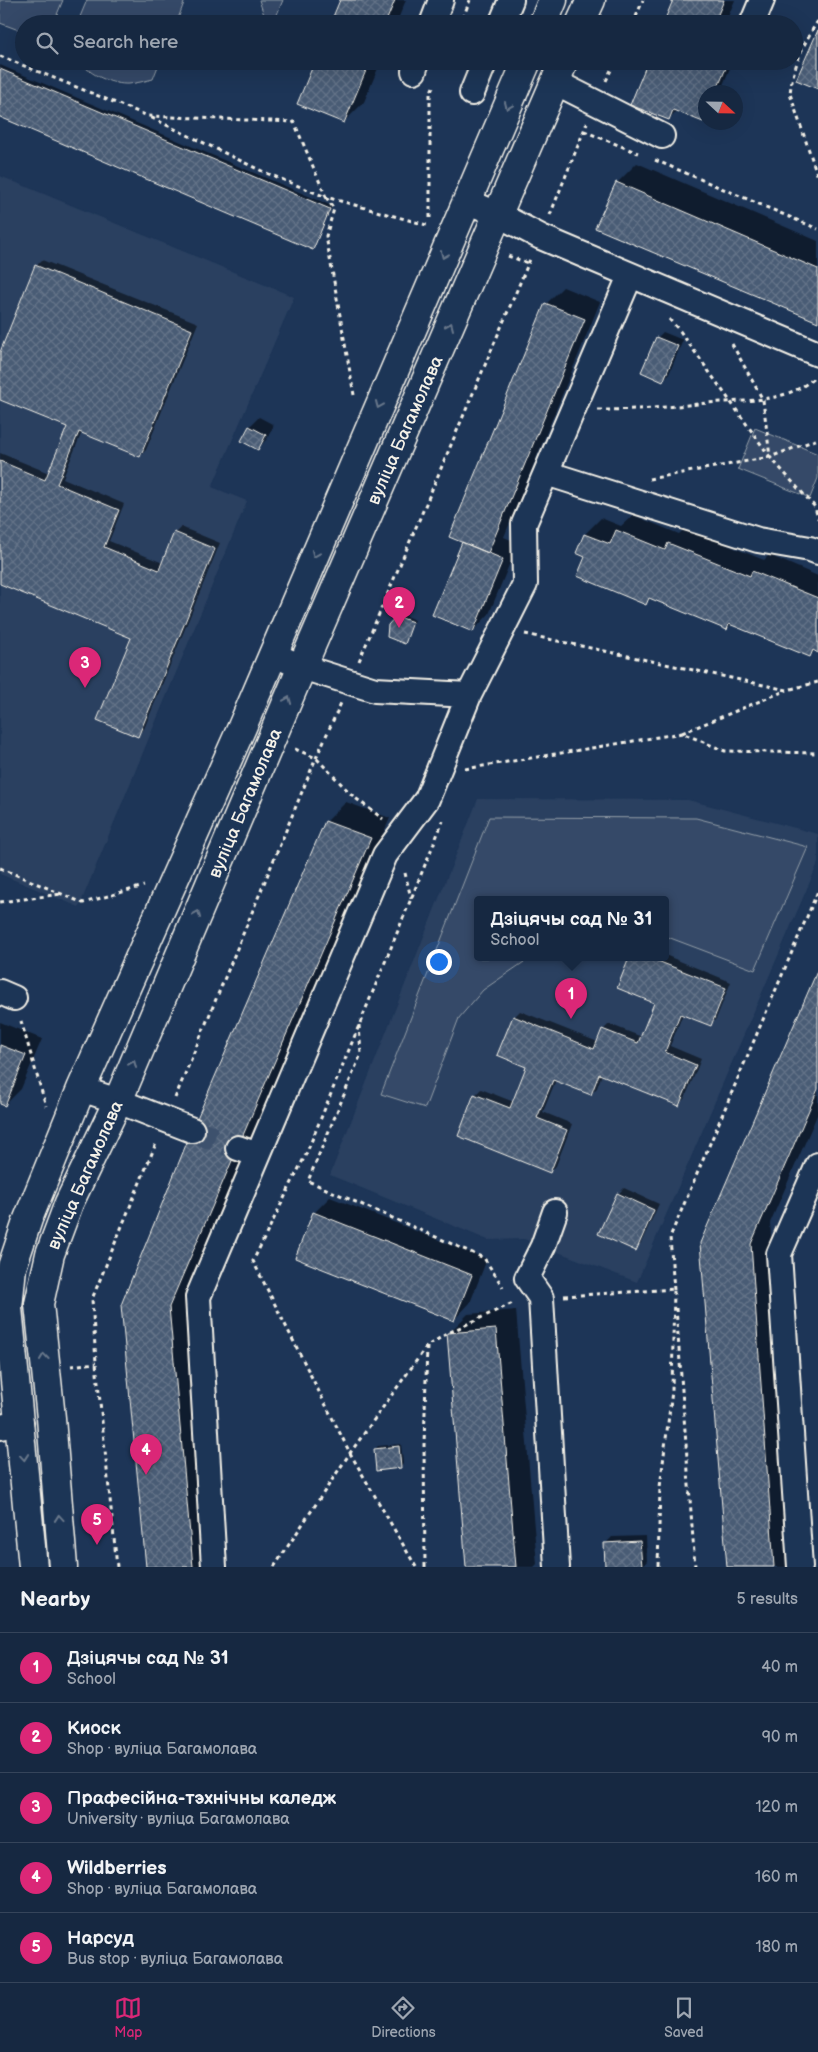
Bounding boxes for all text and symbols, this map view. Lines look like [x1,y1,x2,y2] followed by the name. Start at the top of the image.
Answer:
[15,15,803,70] search box
[33,29,61,57] icon: search
[73,31,178,54] text: Search here
[698,85,743,130] north arrow
[503,101,514,110] one-way arrow
[439,250,450,259] one-way arrow
[443,322,454,331] one-way arrow
[363,352,448,508] street label: вуліца Багамолава
[375,400,386,409] one-way arrow
[310,549,321,558] one-way arrow
[383,587,415,628] pin: 2
[69,647,101,688] pin: 3
[282,696,292,705] one-way arrow
[204,725,287,881] street label: вуліца Багамолава
[474,896,669,961] popup
[491,908,652,931] text: Дзіцячы сад № 31
[191,910,202,919] one-way arrow
[491,931,539,950] text: School
[426,949,452,975] your location
[555,978,587,1019] pin: 1
[128,1060,138,1068] one-way arrow
[43,1097,128,1253] street label: вуліца Багамолава
[39,1352,50,1360] one-way arrow
[130,1434,162,1475] pin: 4
[18,1453,29,1461] one-way arrow
[81,1504,113,1545] pin: 5
[54,1514,65,1522] one-way arrow
[20,1587,90,1612] text: Nearby
[736,1590,798,1609] text: 5 results
[67,1647,229,1670] text: Дзіцячы сад № 31
[33,1658,39,1677] text: 1
[761,1658,798,1677] text: 40 m
[67,1670,116,1689] text: School
[67,1717,121,1740] text: Киоск
[31,1728,41,1747] text: 2
[762,1728,798,1747] text: 90 m
[67,1740,257,1759] text: Shop · вуліца Багамолава
[67,1787,336,1810] text: Прафесійна-тэхнічны каледж
[31,1798,41,1817] text: 3
[755,1798,798,1817] text: 120 m
[67,1810,290,1829] text: University · вуліца Багамолава
[67,1857,167,1880] text: Wildberries
[31,1868,41,1887] text: 4
[755,1868,798,1887] text: 160 m
[67,1880,257,1899] text: Shop · вуліца Багамолава
[67,1927,134,1950] text: Нарсуд
[31,1938,41,1957] text: 5
[756,1938,798,1957] text: 180 m
[67,1950,283,1969] text: Bus stop · вуліца Багамолава
[114,1994,143,2041] tab: Map
[371,1994,436,2041] tab: Directions
[664,1994,704,2041] tab: Saved

